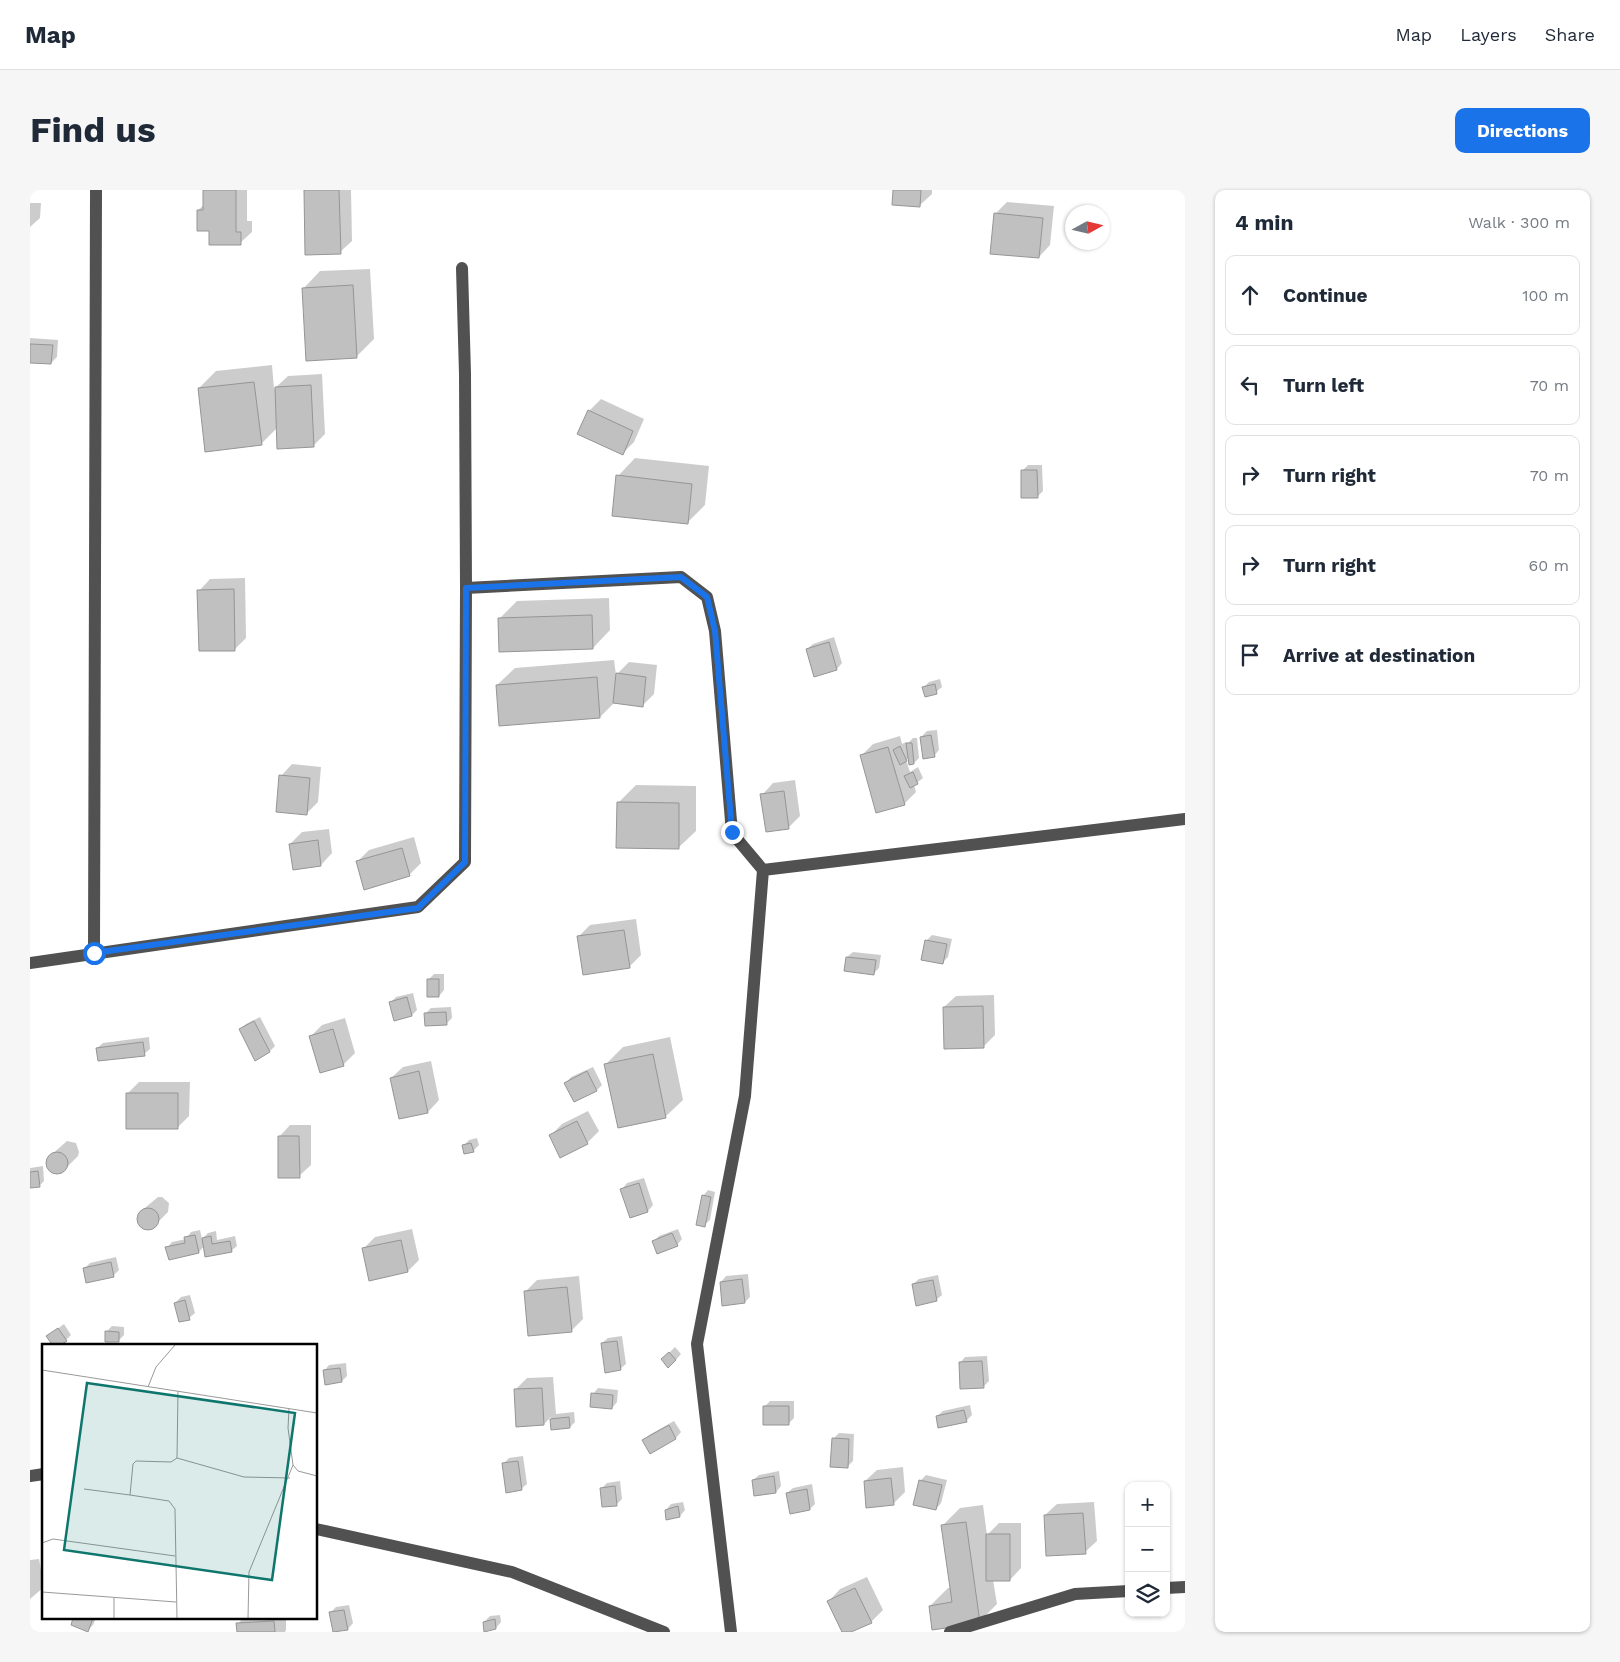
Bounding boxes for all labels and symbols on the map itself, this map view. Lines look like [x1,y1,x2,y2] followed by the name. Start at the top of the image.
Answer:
[1065,205,1110,250] north arrow
[721,821,744,844] route end
[83,942,106,965] route start
[42,1344,318,1620] inset map

